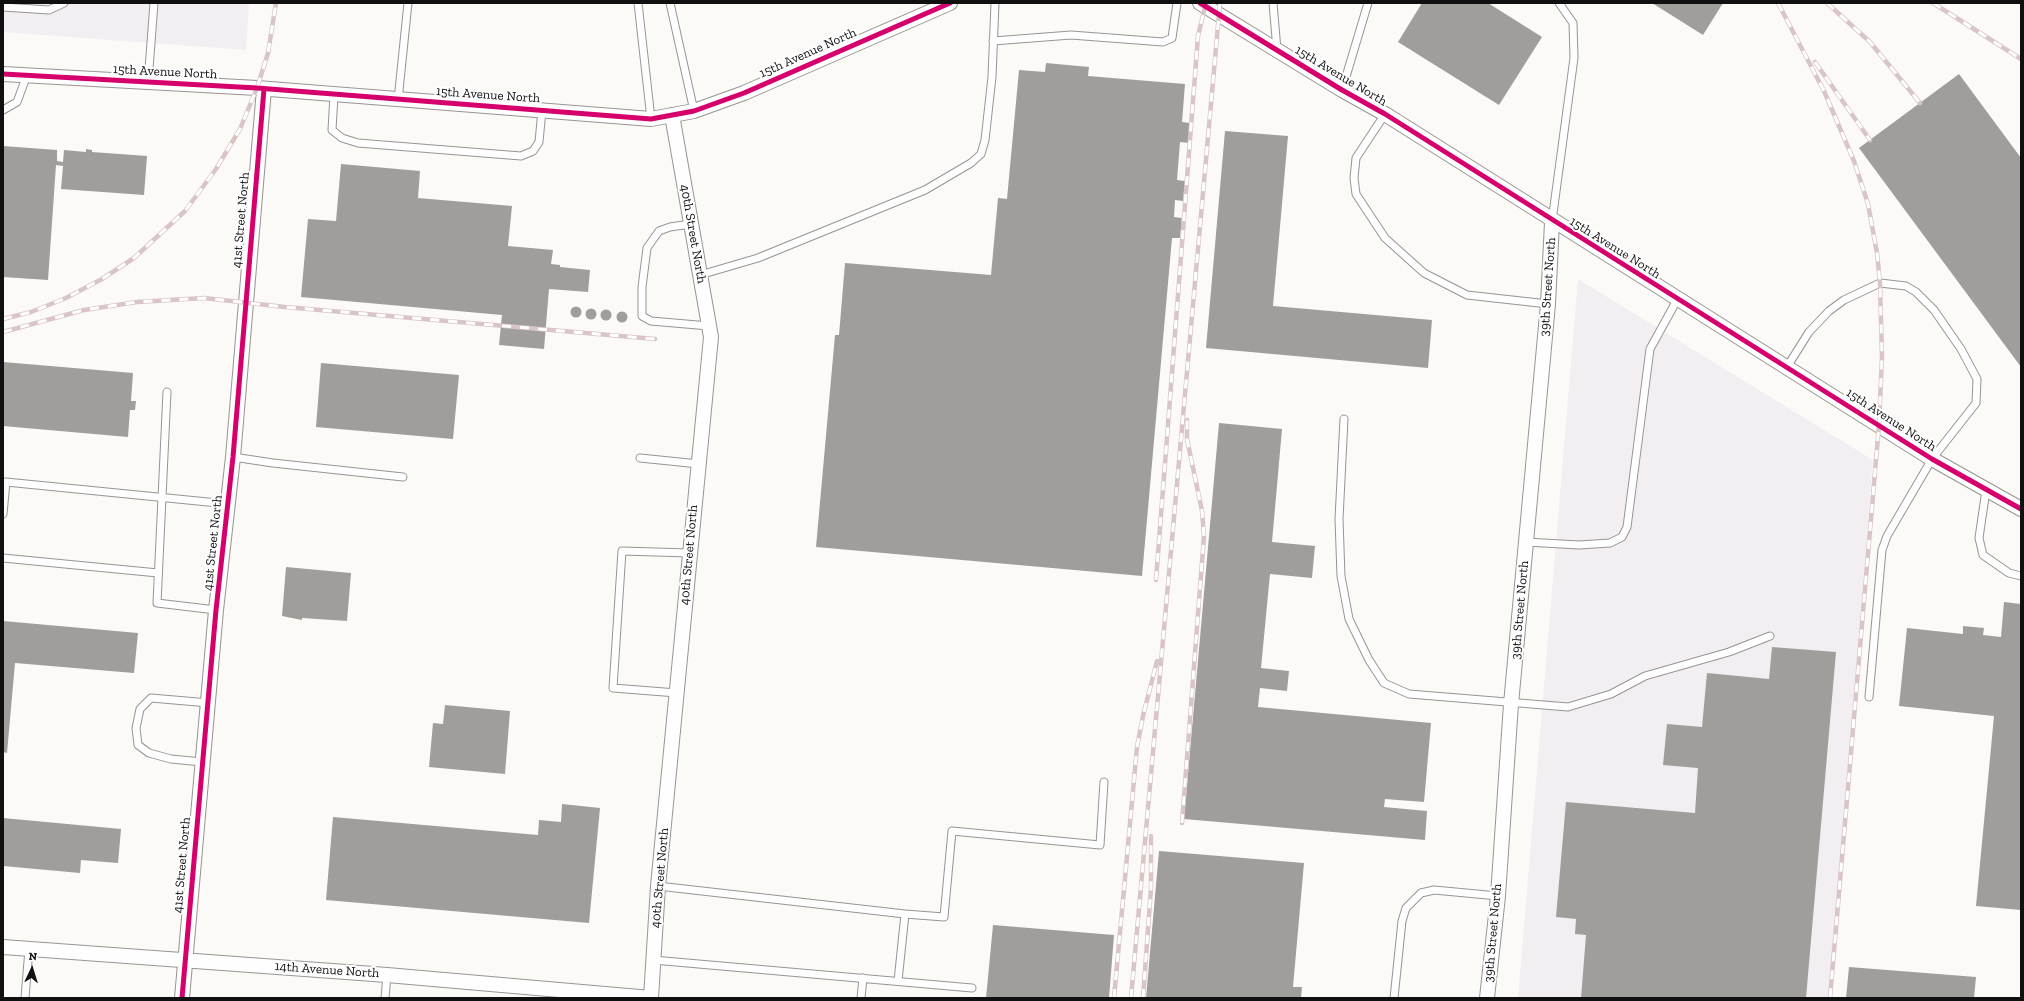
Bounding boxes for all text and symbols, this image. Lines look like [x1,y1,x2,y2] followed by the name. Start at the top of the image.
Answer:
[757,25,859,81] street label: 15th Avenue North
[1292,42,1390,110] street label: 15th Avenue North
[112,61,218,83] street label: 15th Avenue North
[435,84,541,106] street label: 15th Avenue North
[229,171,253,269] street label: 41st Street North
[677,183,709,285] street label: 40th Street North
[1567,214,1663,282] street label: 15th Avenue North
[1537,237,1559,337] street label: 39th Street North
[1843,385,1939,455] street label: 15th Avenue North
[200,494,226,592] street label: 41st Street North
[677,504,701,606] street label: 40th Street North
[1508,560,1532,660] street label: 39th Street North
[170,816,194,914] street label: 41st Street North
[648,827,672,929] street label: 40th Street North
[1481,883,1505,983] street label: 39th Street North
[12,949,52,989] north arrow
[28,950,38,963] text: N
[274,959,380,981] street label: 14th Avenue North

